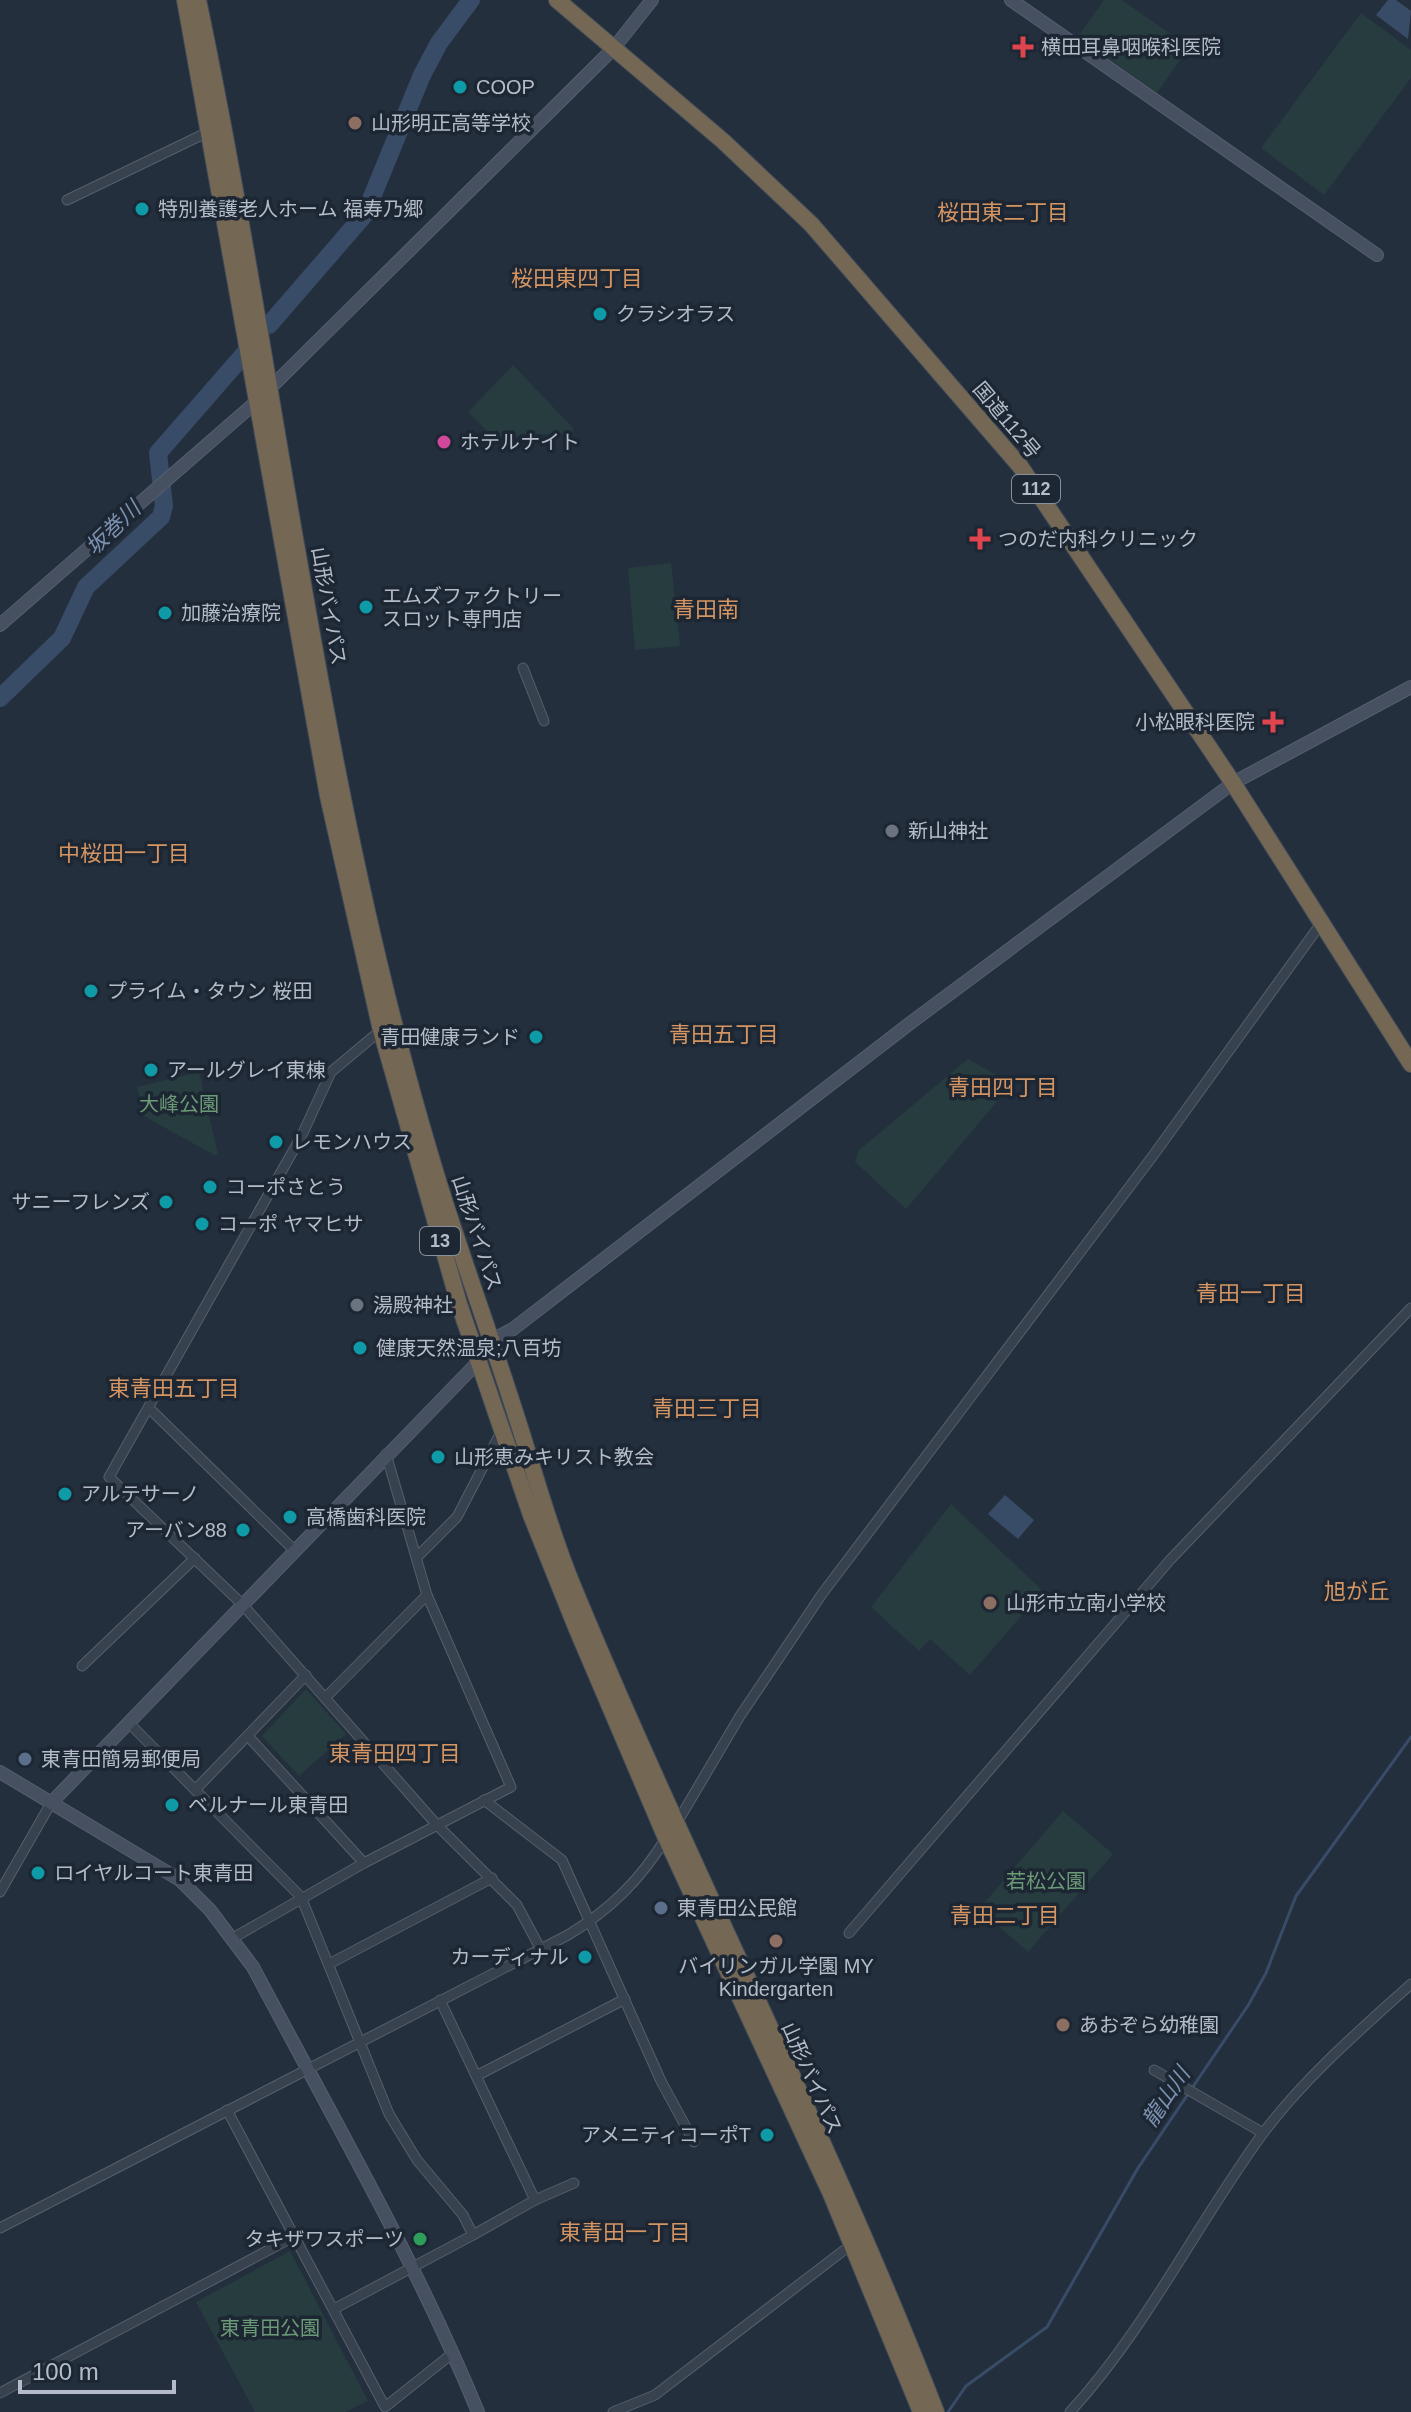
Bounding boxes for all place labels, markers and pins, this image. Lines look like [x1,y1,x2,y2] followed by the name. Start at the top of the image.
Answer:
[1012,36,1034,58] marker: 横田耳鼻咽喉科医院
[1041,36,1221,58] place label: 横田耳鼻咽喉科医院
[476,76,535,98] place label: COOP
[451,78,469,96] marker: COOP
[371,112,531,134] place label: 山形明正高等学校
[346,114,364,132] marker: 山形明正高等学校
[158,198,423,220] place label: 特別養護老人ホーム 福寿乃郷
[133,200,151,218] marker: 特別養護老人ホーム 福寿乃郷
[616,303,735,325] place label: クラシオラス
[591,305,609,323] marker: クラシオラス
[460,431,580,453] place label: ホテルナイト
[435,433,453,451] marker: ホテルナイト
[969,528,991,550] marker: つのだ内科クリニック
[998,528,1198,550] place label: つのだ内科クリニック
[382,585,562,630] place label: エムズファクトリー スロット専門店
[357,598,375,616] marker: エムズファクトリー スロット専門店
[181,602,281,624] place label: 加藤治療院
[156,604,174,622] marker: 加藤治療院
[1135,711,1255,733] place label: 小松眼科医院
[1262,711,1284,733] marker: 小松眼科医院
[908,820,988,842] place label: 新山神社
[883,822,901,840] marker: 新山神社
[107,980,312,1002] place label: プライム・タウン 桜田
[82,982,100,1000] marker: プライム・タウン 桜田
[380,1026,520,1048] place label: 青田健康ランド
[527,1028,545,1046] marker: 青田健康ランド
[167,1059,326,1081] place label: アールグレイ東棟
[142,1061,160,1079] marker: アールグレイ東棟
[292,1131,412,1153] place label: レモンハウス
[267,1133,285,1151] marker: レモンハウス
[226,1176,346,1198] place label: コーポさとう
[201,1178,219,1196] marker: コーポさとう
[12,1191,150,1213] place label: サニーフレンズ
[157,1193,175,1211] marker: サニーフレンズ
[218,1213,364,1235] place label: コーポ ヤマヒサ
[193,1215,211,1233] marker: コーポ ヤマヒサ
[373,1294,453,1316] place label: 湯殿神社
[348,1296,366,1314] marker: 湯殿神社
[376,1337,562,1359] place label: 健康天然温泉;八百坊
[351,1339,369,1357] marker: 健康天然温泉;八百坊
[454,1446,654,1468] place label: 山形恵みキリスト教会
[429,1448,447,1466] marker: 山形恵みキリスト教会
[81,1483,200,1505] place label: アルテサーノ
[56,1485,74,1503] marker: アルテサーノ
[306,1506,426,1528] place label: 高橋歯科医院
[281,1508,299,1526] marker: 高橋歯科医院
[125,1519,227,1541] place label: アーバン88
[234,1521,252,1539] marker: アーバン88
[1006,1592,1166,1614] place label: 山形市立南小学校
[981,1594,999,1612] marker: 山形市立南小学校
[41,1748,201,1770] place label: 東青田簡易郵便局
[16,1750,34,1768] marker: 東青田簡易郵便局
[188,1794,348,1816] place label: ベルナール東青田
[163,1796,181,1814] marker: ベルナール東青田
[54,1862,253,1884] place label: ロイヤルコート東青田
[29,1864,47,1882] marker: ロイヤルコート東青田
[677,1897,797,1919] place label: 東青田公民館
[652,1899,670,1917] marker: 東青田公民館
[767,1932,785,1950] marker: バイリンガル学園 MY Kindergarten
[450,1946,569,1968] place label: カーディナル
[576,1948,594,1966] marker: カーディナル
[678,1955,874,2000] place label: バイリンガル学園 MY Kindergarten
[1079,2014,1219,2036] place label: あおぞら幼稚園
[1054,2016,1072,2034] marker: あおぞら幼稚園
[581,2124,751,2146] place label: アメニティコーポT
[758,2126,776,2144] marker: アメニティコーポT
[244,2228,404,2250] place label: タキザワスポーツ
[411,2230,429,2248] marker: タキザワスポーツ

